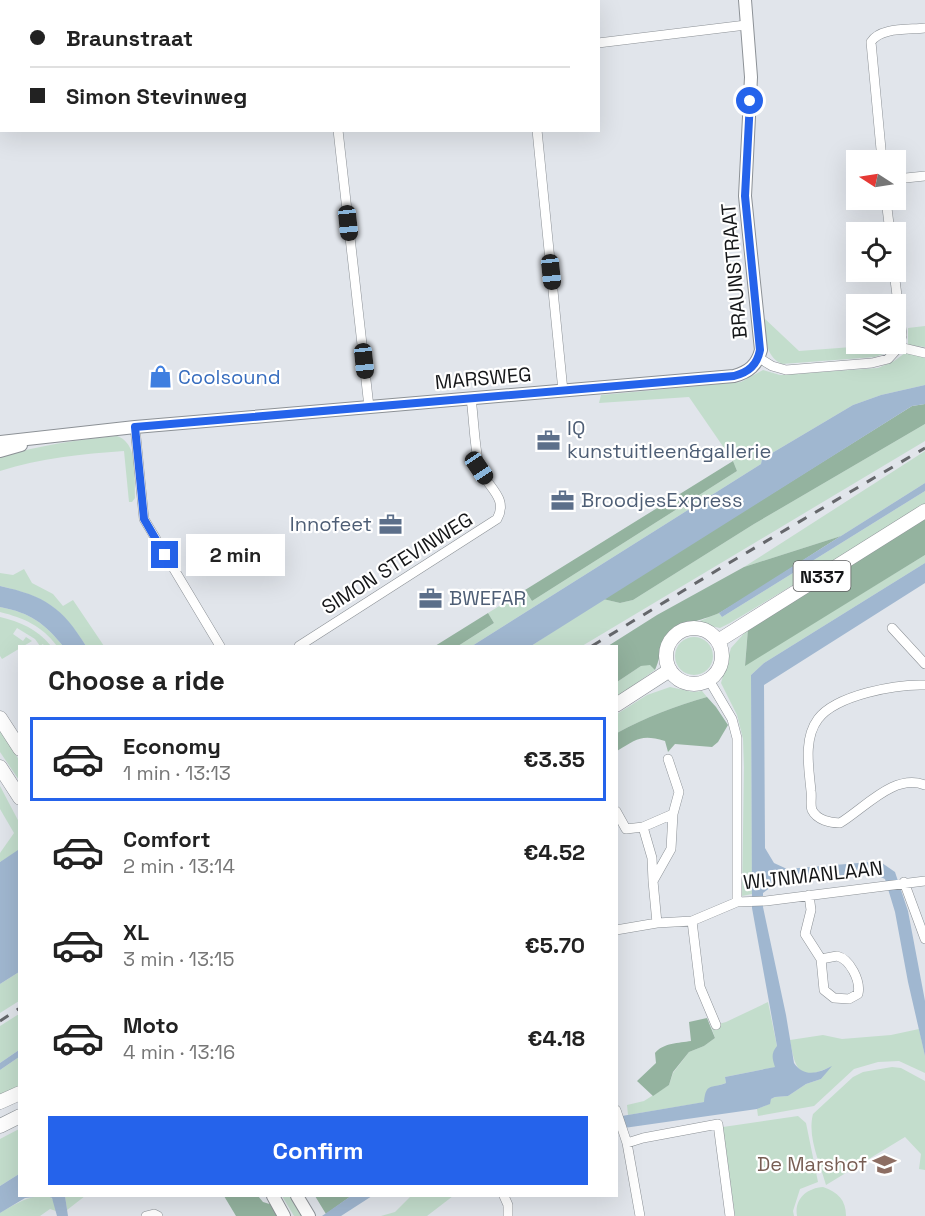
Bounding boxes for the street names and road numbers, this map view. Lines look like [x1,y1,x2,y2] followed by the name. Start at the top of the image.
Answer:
[715,202,753,340] street label: BRAUNSTRAAT
[434,361,532,395] street label: MARSWEG
[317,506,477,620] street label: SIMON STEVINWEG
[794,561,850,591] road number: N337
[742,855,884,895] street label: WIJNMANLAAN

